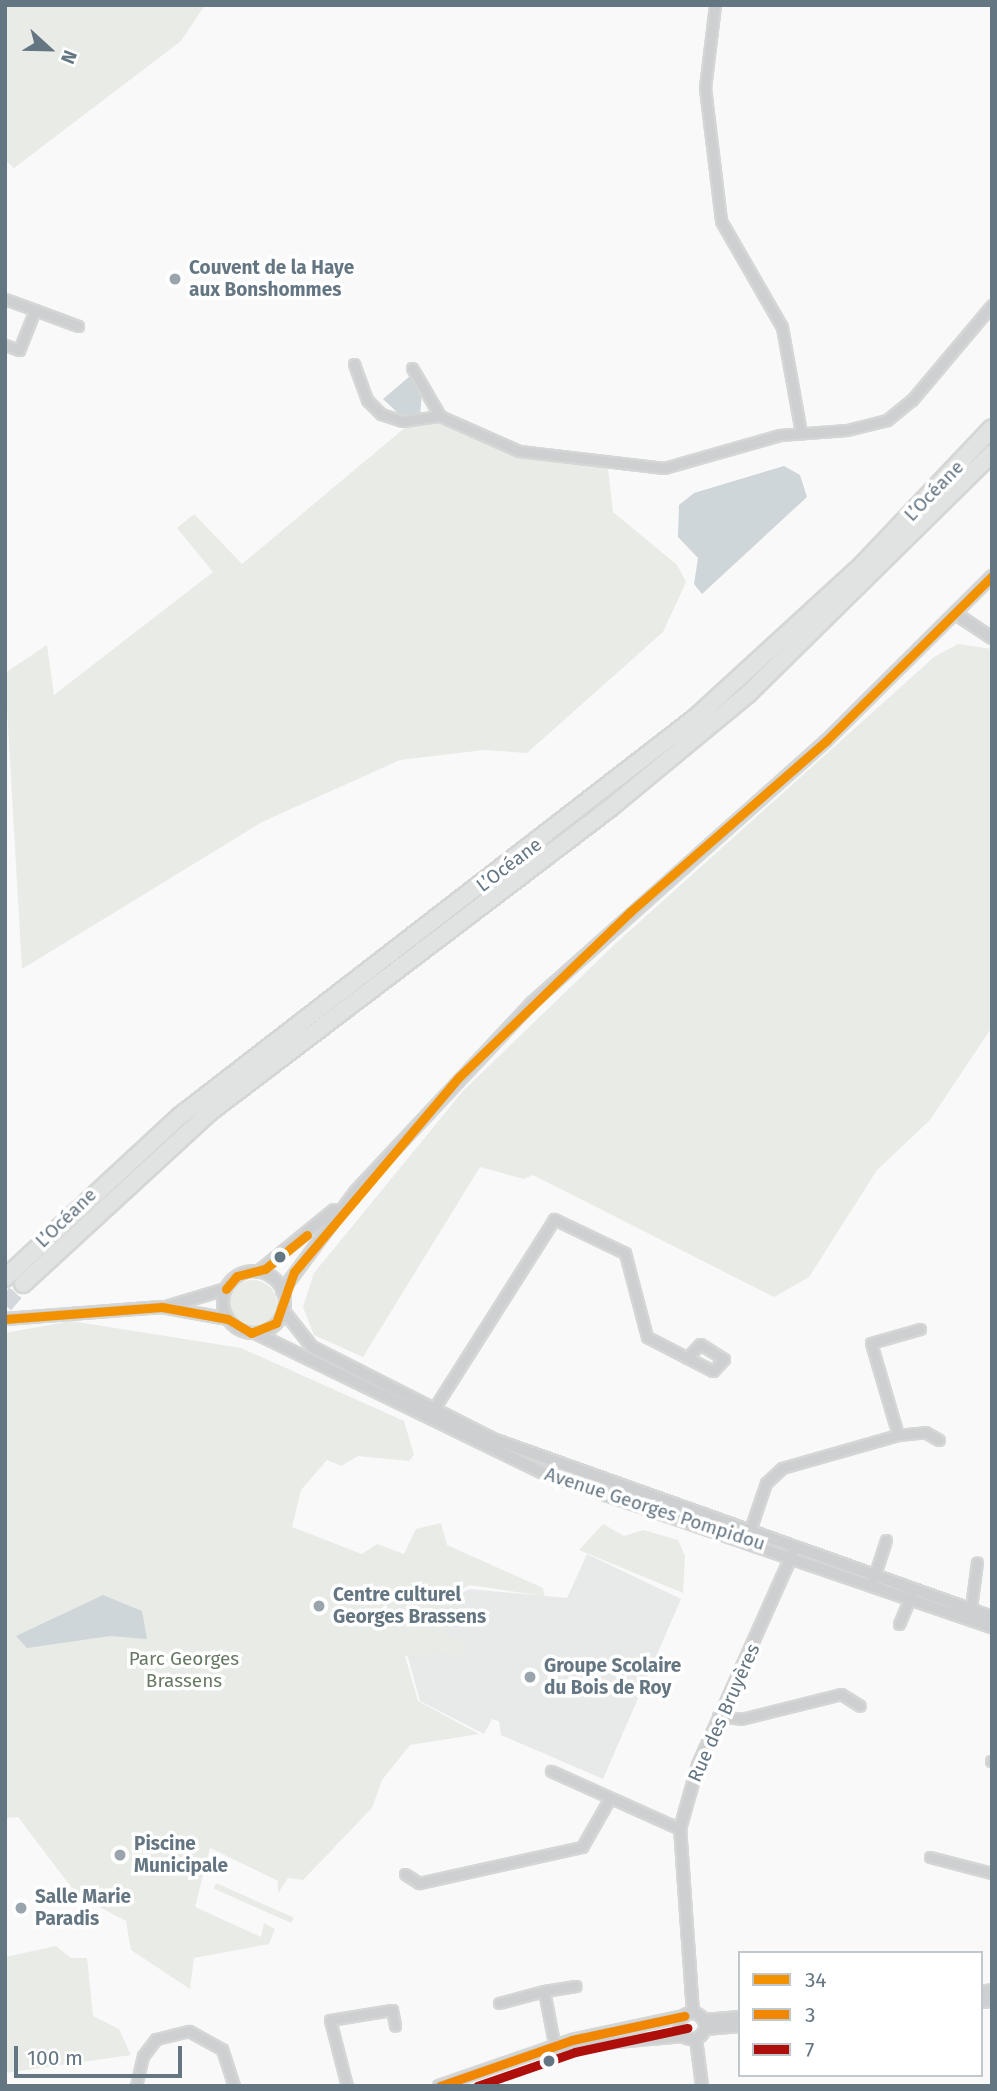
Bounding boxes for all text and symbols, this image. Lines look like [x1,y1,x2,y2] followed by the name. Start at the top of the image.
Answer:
[14,14,84,84] north arrow
[56,47,82,67] text: N
[189,257,354,301] place label: Couvent de la Haye aux Bonshommes
[167,271,183,287] marker: Couvent de la Haye aux Bonshommes
[899,456,969,526] street label: L’Océane
[472,833,546,897] street label: L’Océane
[31,1183,101,1253] street label: L’Océane
[273,1250,287,1264] unlabelled marker
[542,1463,768,1555] street label: Avenue Georges Pompidou
[333,1584,486,1628] place label: Centre culturel Georges Brassens
[311,1598,327,1614] marker: Centre culturel Georges Brassens
[683,1640,765,1786] street label: Rue des Bruyères
[129,1648,239,1692] park label: Parc Georges Brassens
[544,1655,681,1699] place label: Groupe Scolaire du Bois de Roy
[522,1669,538,1685] marker: Groupe Scolaire du Bois de Roy
[134,1833,228,1877] place label: Piscine Municipale
[112,1847,128,1863] marker: Piscine Municipale
[35,1886,131,1930] place label: Salle Marie Paradis
[13,1900,29,1916] marker: Salle Marie Paradis
[738,1951,983,2077] legend
[805,1967,827,1993] text: 34
[805,2002,815,2028] text: 3
[18,2032,186,2076] scale bar
[805,2037,814,2063] text: 7
[27,2045,83,2071] text: 100 m
[542,2054,556,2068] unlabelled marker

